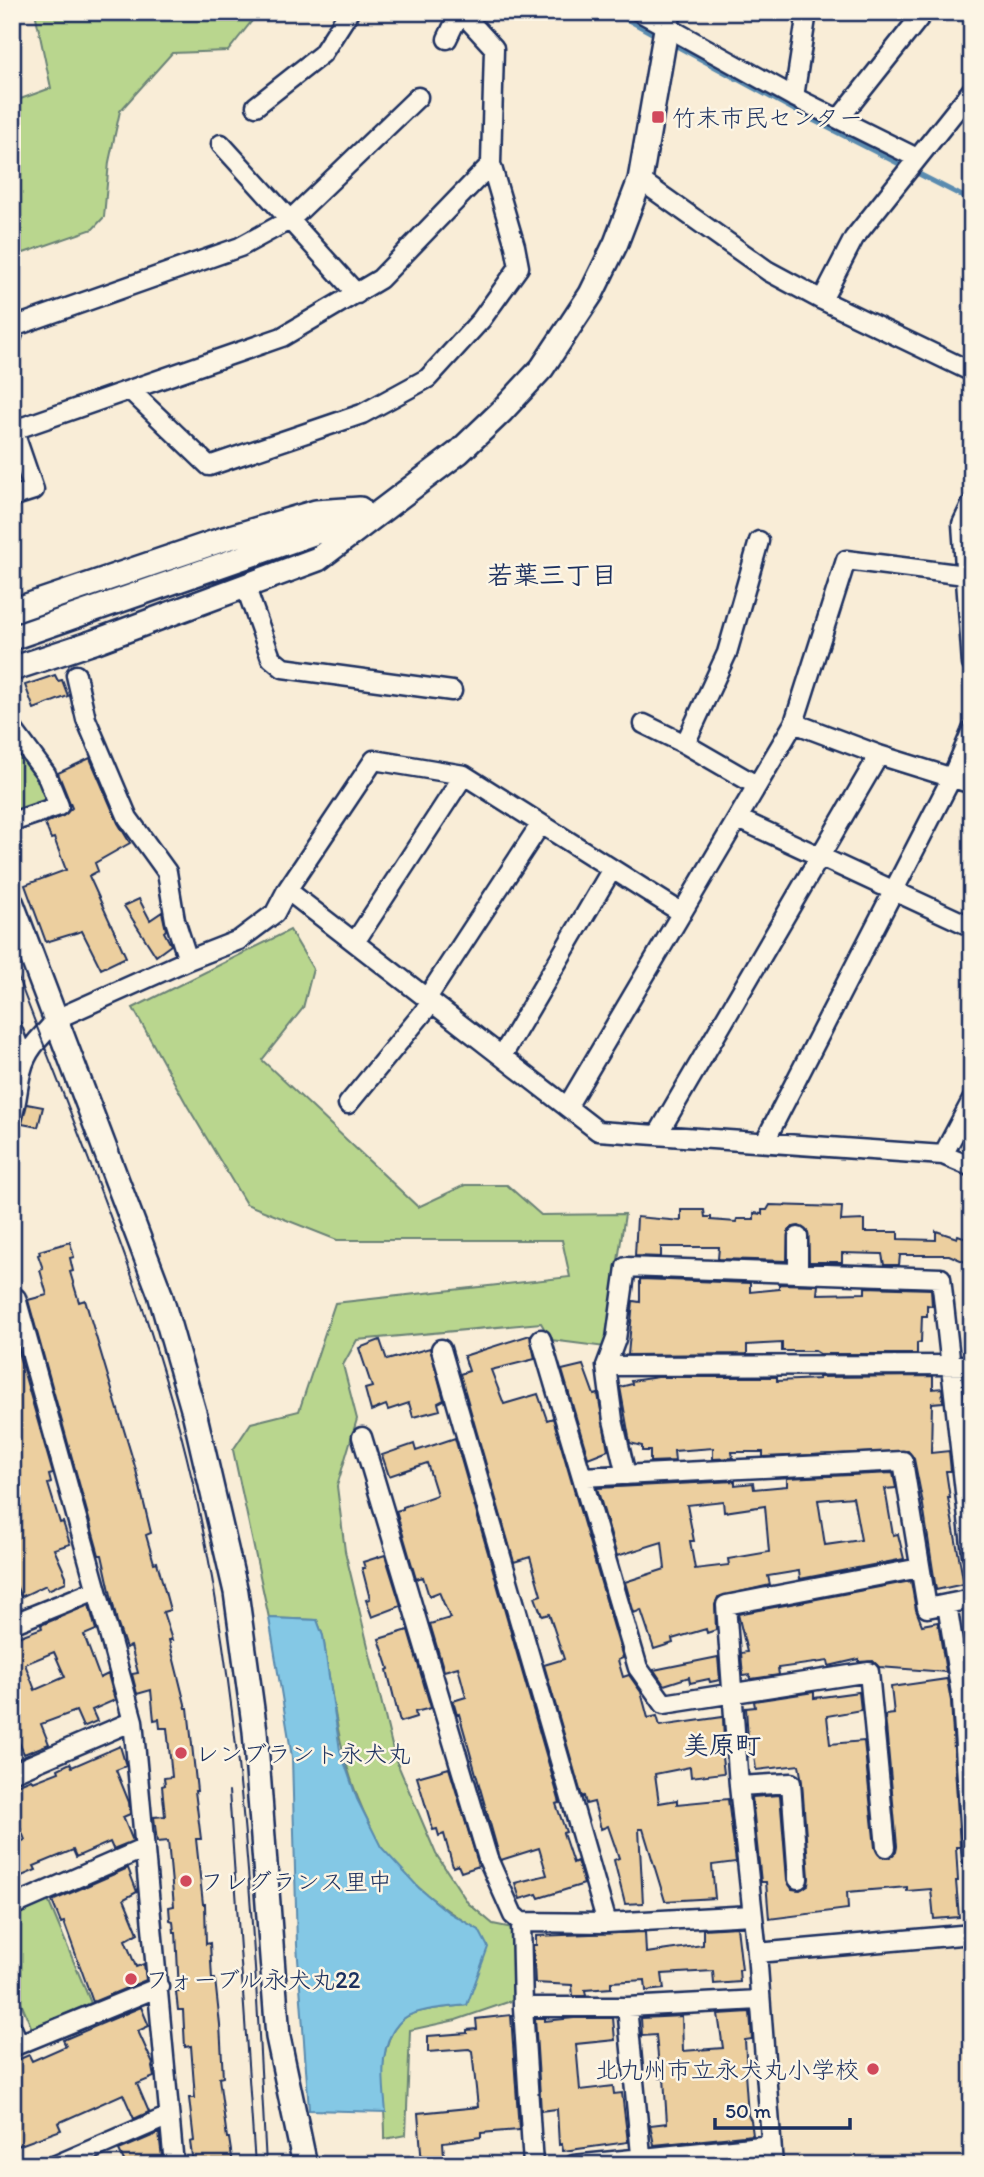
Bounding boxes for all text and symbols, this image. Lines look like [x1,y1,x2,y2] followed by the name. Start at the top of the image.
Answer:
[672,103,863,132] place label: 竹末市民センター
[650,109,666,125] marker: 竹末市民センター
[487,559,617,591] district label: 若葉三丁目
[683,1729,761,1761] district label: 美原町
[195,1739,411,1768] place label: レンブラント永犬丸
[173,1745,189,1761] marker: レンブラント永犬丸
[200,1867,392,1896] place label: フレグランス里中
[178,1873,194,1889] marker: フレグランス里中
[145,1965,361,1994] place label: フォーブル永犬丸22
[123,1971,139,1987] marker: フォーブル永犬丸22
[595,2055,859,2084] place label: 北九州市立永犬丸小学校
[865,2061,881,2077] marker: 北九州市立永犬丸小学校
[715,2086,849,2130] scale bar
[725,2098,772,2123] text: 50 m

